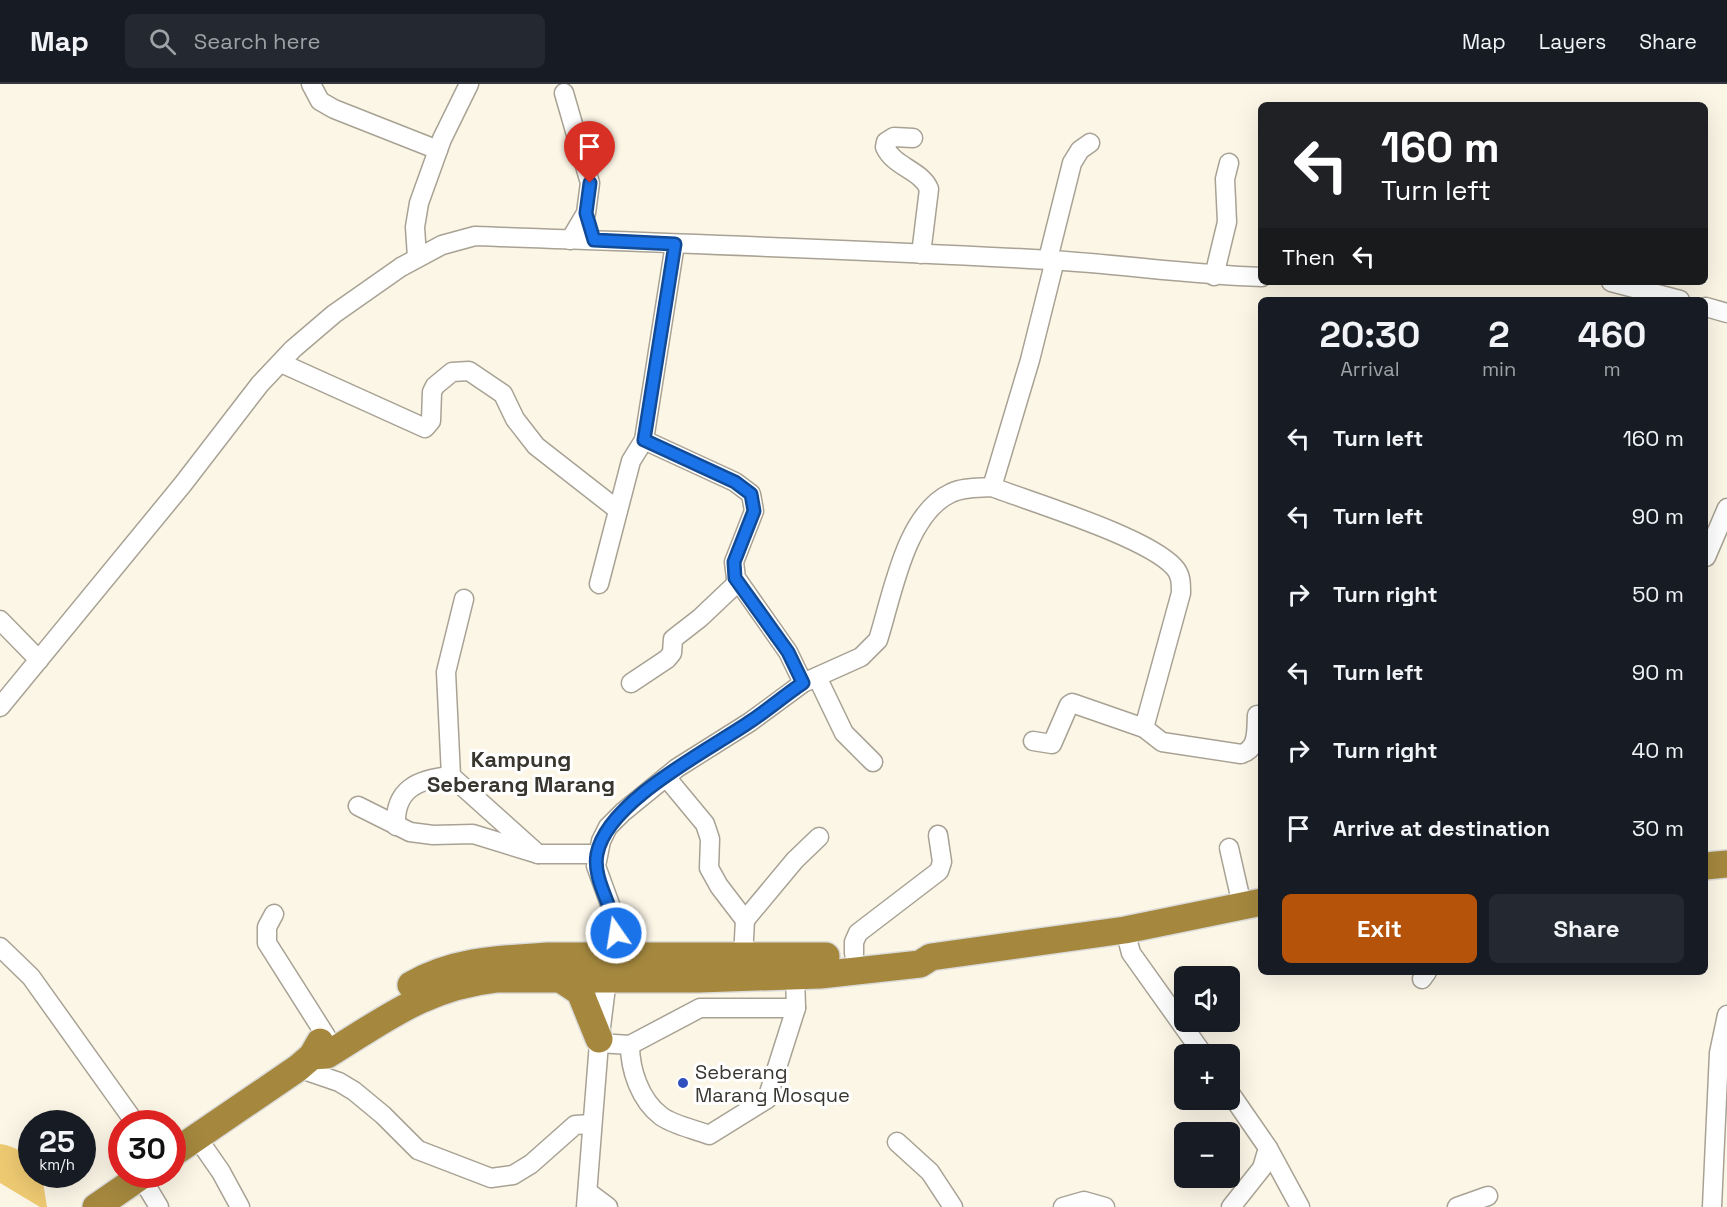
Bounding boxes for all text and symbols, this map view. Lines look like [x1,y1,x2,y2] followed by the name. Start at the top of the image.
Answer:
[125,14,545,68] search box
[30,23,89,59] text: Map
[146,25,179,58] icon: search
[194,27,321,55] text: Search here
[1462,28,1506,55] text: Map
[1539,28,1606,55] text: Layers
[1639,28,1697,55] text: Share
[564,121,615,183] pin
[1381,121,1500,174] text: 160 m
[1282,126,1360,204] icon: left
[573,130,606,163] icon: arrive
[1381,173,1491,208] text: Turn left
[1347,240,1380,273] icon: left
[1282,243,1335,271] text: Then
[1320,312,1420,358] text: 20:30
[1488,312,1510,358] text: 2
[1578,312,1646,358] text: 460
[1340,356,1400,382] text: Arrival
[1482,356,1516,382] text: min
[1604,356,1621,382] text: m
[1282,422,1315,455] icon: left
[1333,424,1423,452] text: Turn left
[1623,424,1684,452] text: 160 m
[1282,500,1315,533] icon: left
[1333,502,1423,530] text: Turn left
[1632,502,1684,530] text: 90 m
[1282,578,1315,611] icon: right
[1333,580,1438,608] text: Turn right
[1632,580,1684,608] text: 50 m
[1282,656,1315,689] icon: left
[1333,658,1423,686] text: Turn left
[1632,658,1684,686] text: 90 m
[1282,734,1315,767] icon: right
[1333,736,1438,764] text: Turn right
[1632,736,1684,764] text: 40 m
[427,745,615,798] district label: Kampung Seberang Marang
[1282,812,1315,845] icon: arrive
[1333,814,1550,842] text: Arrive at destination
[1632,814,1684,842] text: 30 m
[1282,894,1477,963] button: Exit
[1489,894,1684,963] button: Share
[584,901,648,965] position arrow
[1174,966,1240,1188] map controls
[1174,966,1240,1032] button: sound
[1174,1044,1240,1110] button: +
[695,1059,850,1108] place label: Seberang Marang Mosque
[676,1076,690,1090] marker: Seberang Marang Mosque
[108,1110,186,1188] speed limit sign: 30
[39,1122,75,1161] text: 25
[1174,1122,1240,1188] button: −
[39,1155,75,1174] text: km/h

